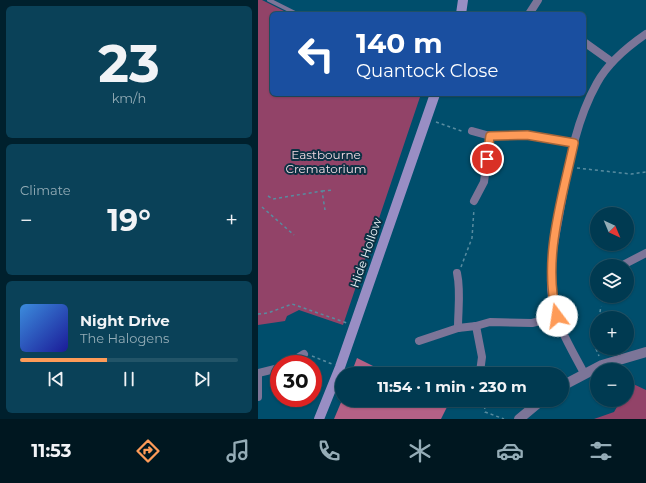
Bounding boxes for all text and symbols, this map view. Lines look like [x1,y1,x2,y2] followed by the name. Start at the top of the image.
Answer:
[356,26,443,60] text: 140 m
[290,28,342,80] icon: left
[98,32,160,95] text: 23
[356,60,498,82] text: Quantock Close
[112,90,146,106] text: km/h
[470,142,504,176] pin
[285,147,367,176] park label: Eastbourne Crematorium
[476,148,498,170] icon: arrive
[20,182,71,198] text: Climate
[107,202,151,239] text: 19°
[20,207,33,234] text: −
[225,207,238,234] text: +
[590,207,634,251] north arrow
[590,207,634,407] map controls
[347,215,385,290] street label: Hide Hollow
[590,259,634,303] button: layers
[536,295,578,337] position arrow
[80,311,170,330] text: Night Drive
[590,311,634,355] button: +
[80,330,169,346] text: The Halogens
[270,355,322,407] speed limit sign: 30
[590,363,634,407] button: −
[45,368,67,390] icon: previous
[118,368,140,390] icon: pause
[191,368,213,390] icon: next
[377,377,527,396] text: 11:54 · 1 min · 230 m
[134,437,162,465] icon: directions
[224,437,252,465] icon: music
[315,437,343,465] icon: phone
[406,437,434,465] icon: climate
[496,437,524,465] icon: car
[587,437,615,465] icon: filters
[31,440,71,462] text: 11:53

